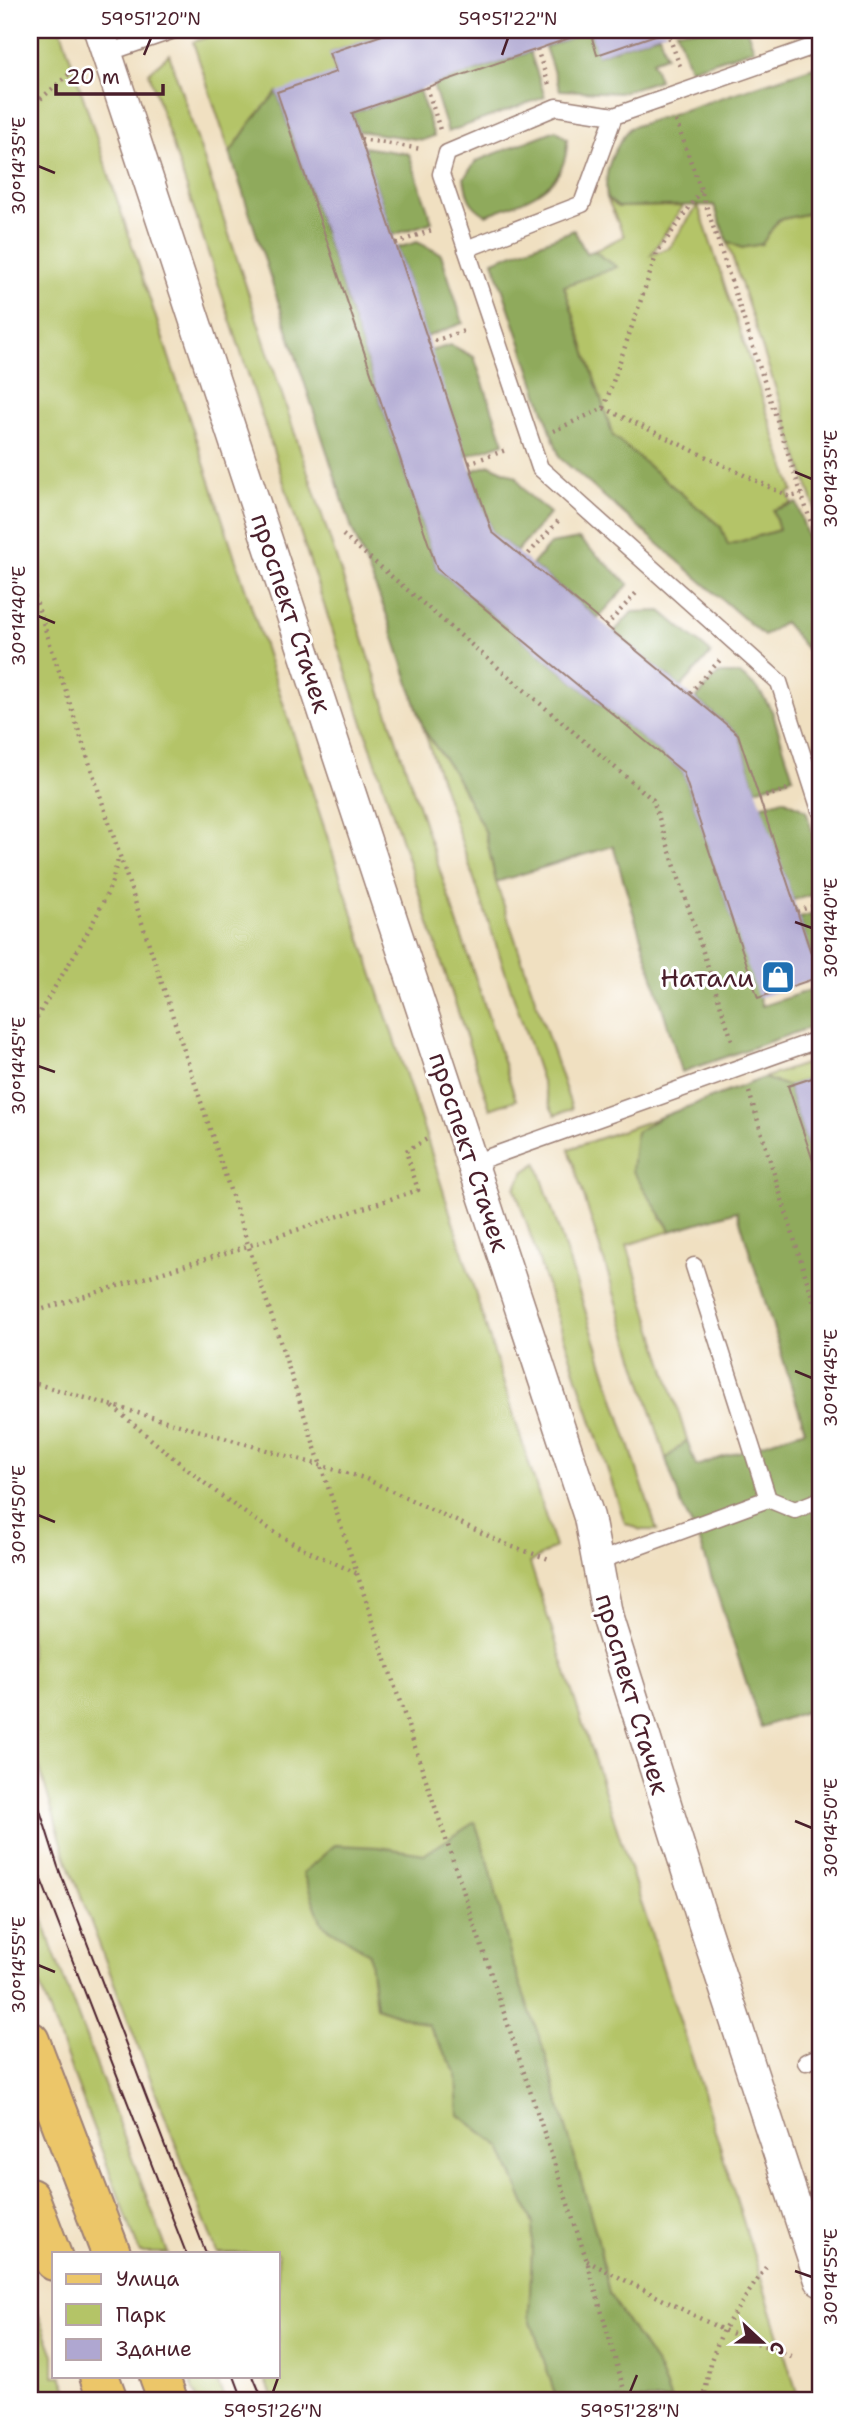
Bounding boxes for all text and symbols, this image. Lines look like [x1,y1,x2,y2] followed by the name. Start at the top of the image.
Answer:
[101,7,201,31] text: 59°51'20"N
[458,7,558,31] text: 59°51'22"N
[56,52,163,96] scale bar
[66,63,120,91] text: 20 m
[7,117,31,215] text: 30°14'35"E
[819,430,843,528] text: 30°14'35"E
[243,509,341,718] street label: проспект Стачек
[7,566,31,666] text: 30°14'40"E
[819,878,843,978] text: 30°14'40"E
[759,958,797,996] shop icon: Натали
[660,960,754,995] place label: Натали
[7,1017,31,1115] text: 30°14'45"E
[421,1048,519,1257] street label: проспект Стачек
[819,1329,843,1427] text: 30°14'45"E
[7,1465,31,1565] text: 30°14'50"E
[588,1589,679,1799] street label: проспект Стачек
[819,1778,843,1878] text: 30°14'50"E
[7,1916,31,2014] text: 30°14'55"E
[819,2228,843,2326] text: 30°14'55"E
[52,2252,280,2378] legend
[116,2265,179,2293] text: Улица
[116,2301,166,2329] text: Парк
[728,2308,798,2378] north arrow
[116,2335,192,2363] text: Здание
[764,2338,791,2358] text: С
[224,2399,322,2423] text: 59°51'26"N
[580,2399,680,2423] text: 59°51'28"N

